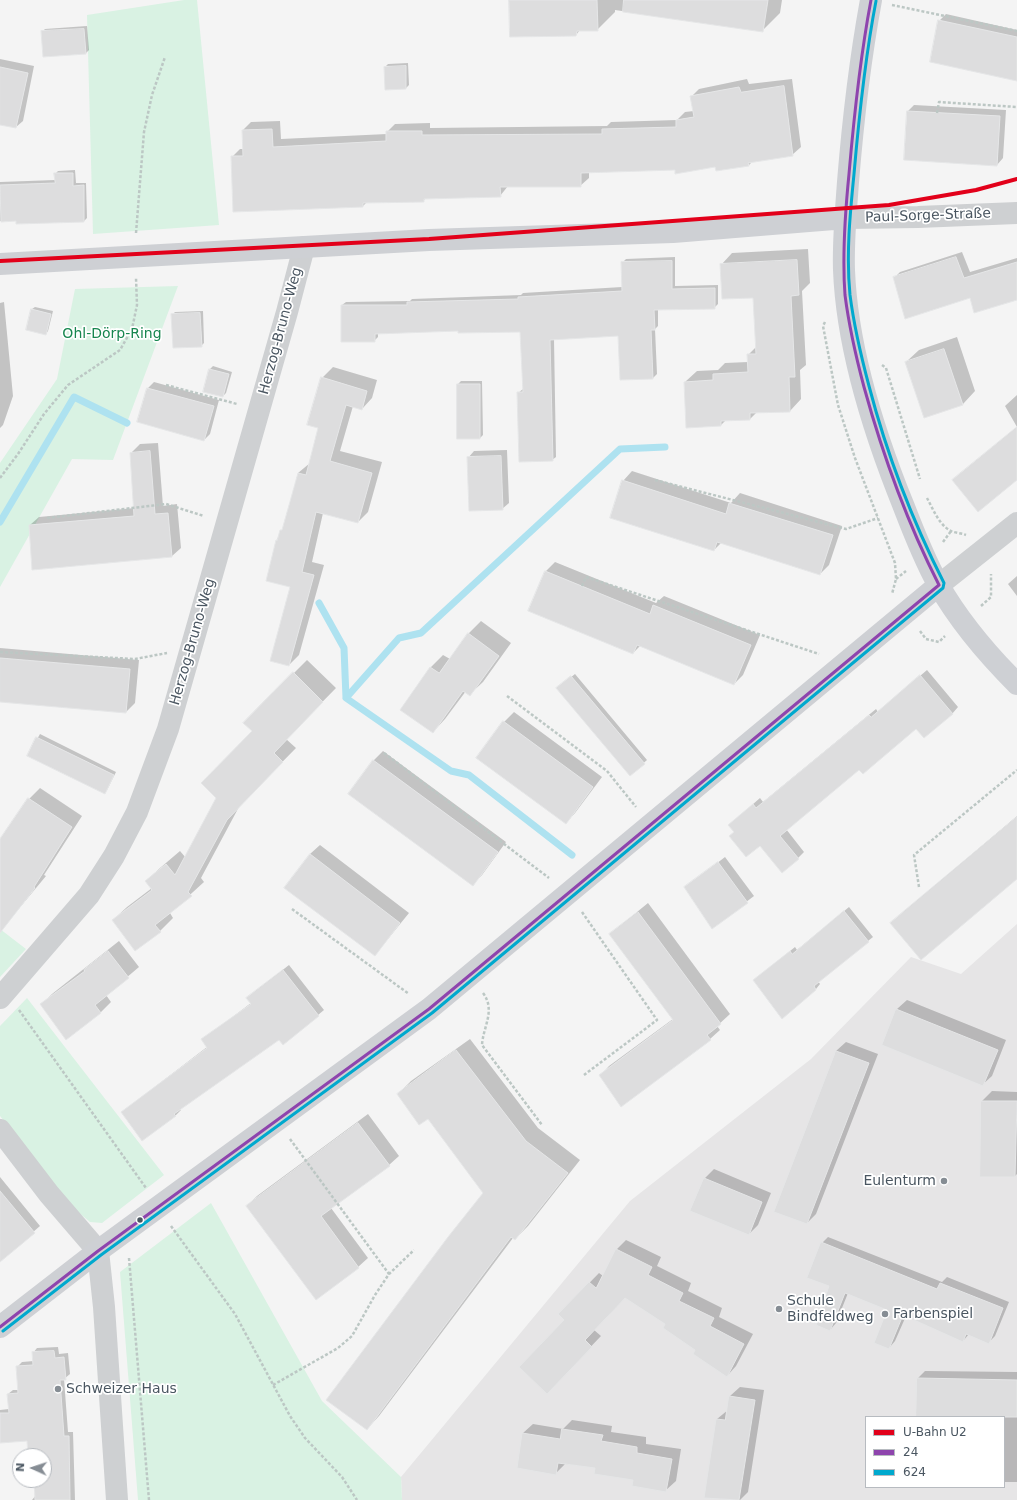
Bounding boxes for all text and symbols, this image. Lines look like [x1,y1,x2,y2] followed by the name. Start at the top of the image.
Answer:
[865,205,991,227] street label: Paul-Sorge-Straße
[256,265,306,397] street label: Herzog-Bruno-Weg
[62,326,162,342] park label: Ohl-Dörp-Ring
[167,577,219,707] street label: Herzog-Bruno-Weg
[863,1173,936,1189] place label: Eulenturm
[939,1176,949,1186] marker: Eulenturm
[135,1215,145,1225] unlabelled marker
[787,1293,874,1326] place label: Schule Bindfeldweg
[774,1304,784,1314] marker: Schule Bindfeldweg
[893,1306,973,1322] place label: Farbenspiel
[880,1309,890,1319] marker: Farbenspiel
[66,1381,177,1397] place label: Schweizer Haus
[53,1384,63,1394] marker: Schweizer Haus
[865,1416,1005,1488] legend
[903,1425,967,1439] text: U-Bahn U2
[903,1445,918,1459] text: 24
[12,1448,52,1488] north arrow
[14,1462,27,1472] text: N
[903,1465,926,1479] text: 624

